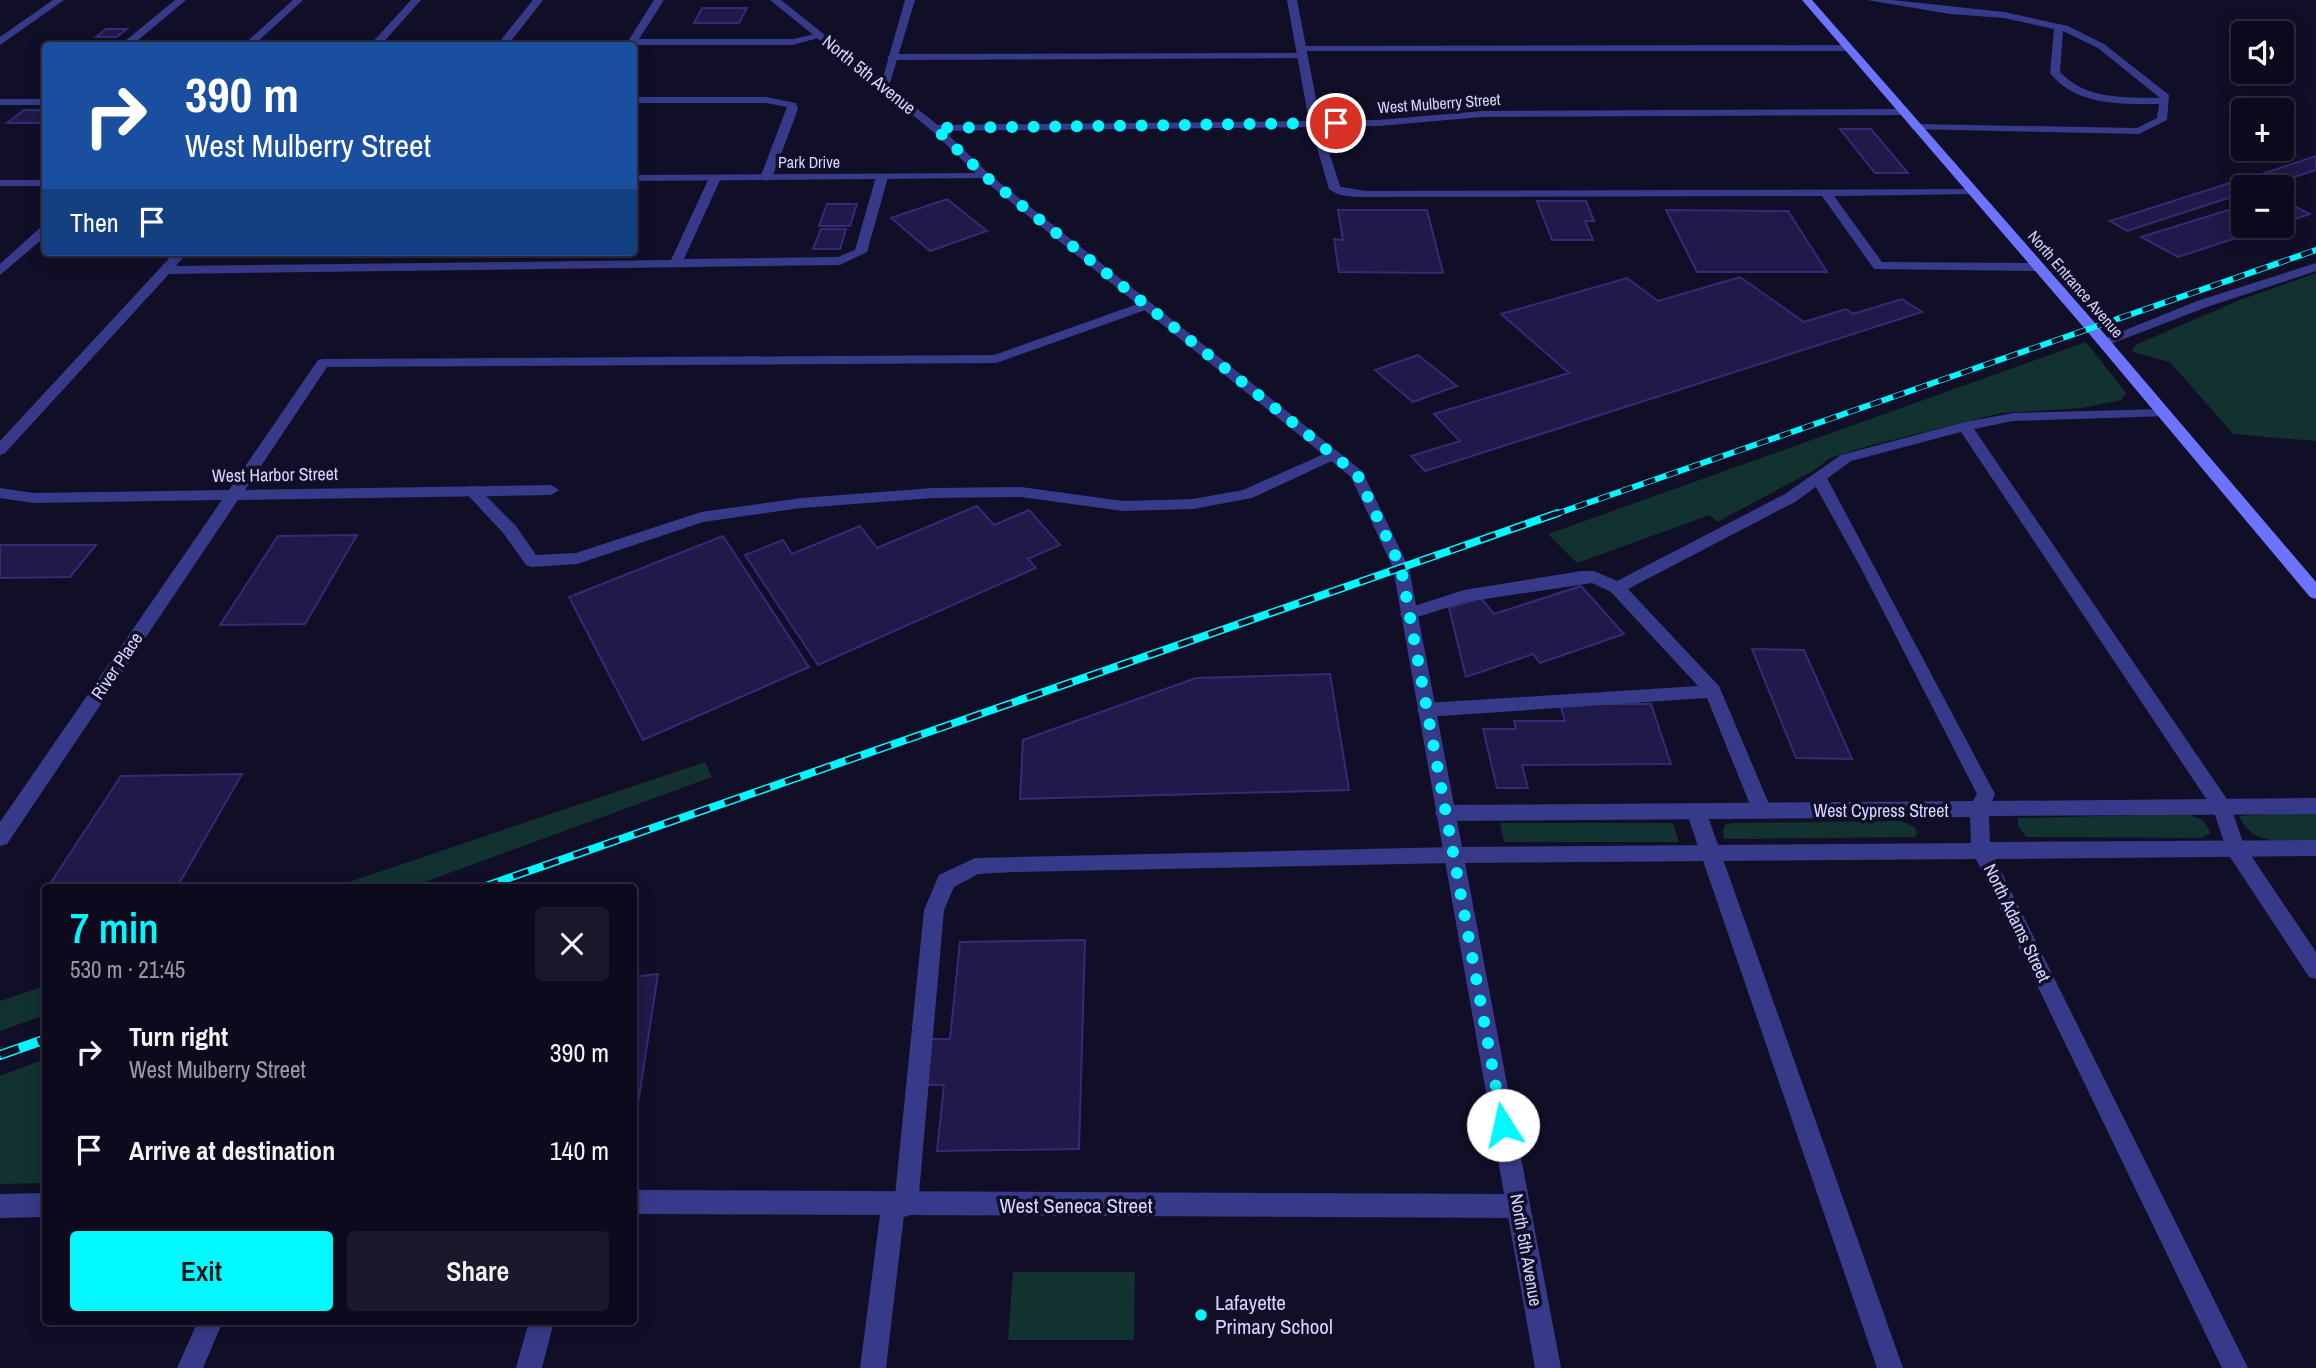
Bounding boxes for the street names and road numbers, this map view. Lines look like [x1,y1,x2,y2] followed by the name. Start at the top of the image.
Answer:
[817,29,921,120] street label: North 5th Avenue
[1377,88,1501,118] street label: West Mulberry Street
[778,151,840,173] street label: Park Drive
[2023,226,2129,342] street label: North Entrance Avenue
[212,461,338,488] street label: West Harbor Street
[85,627,148,704] street label: River Place
[1813,798,1949,823] street label: West Cypress Street
[1978,859,2057,986] street label: North Adams Street
[1000,1191,1153,1220] street label: West Seneca Street
[1504,1192,1549,1308] street label: North 5th Avenue

